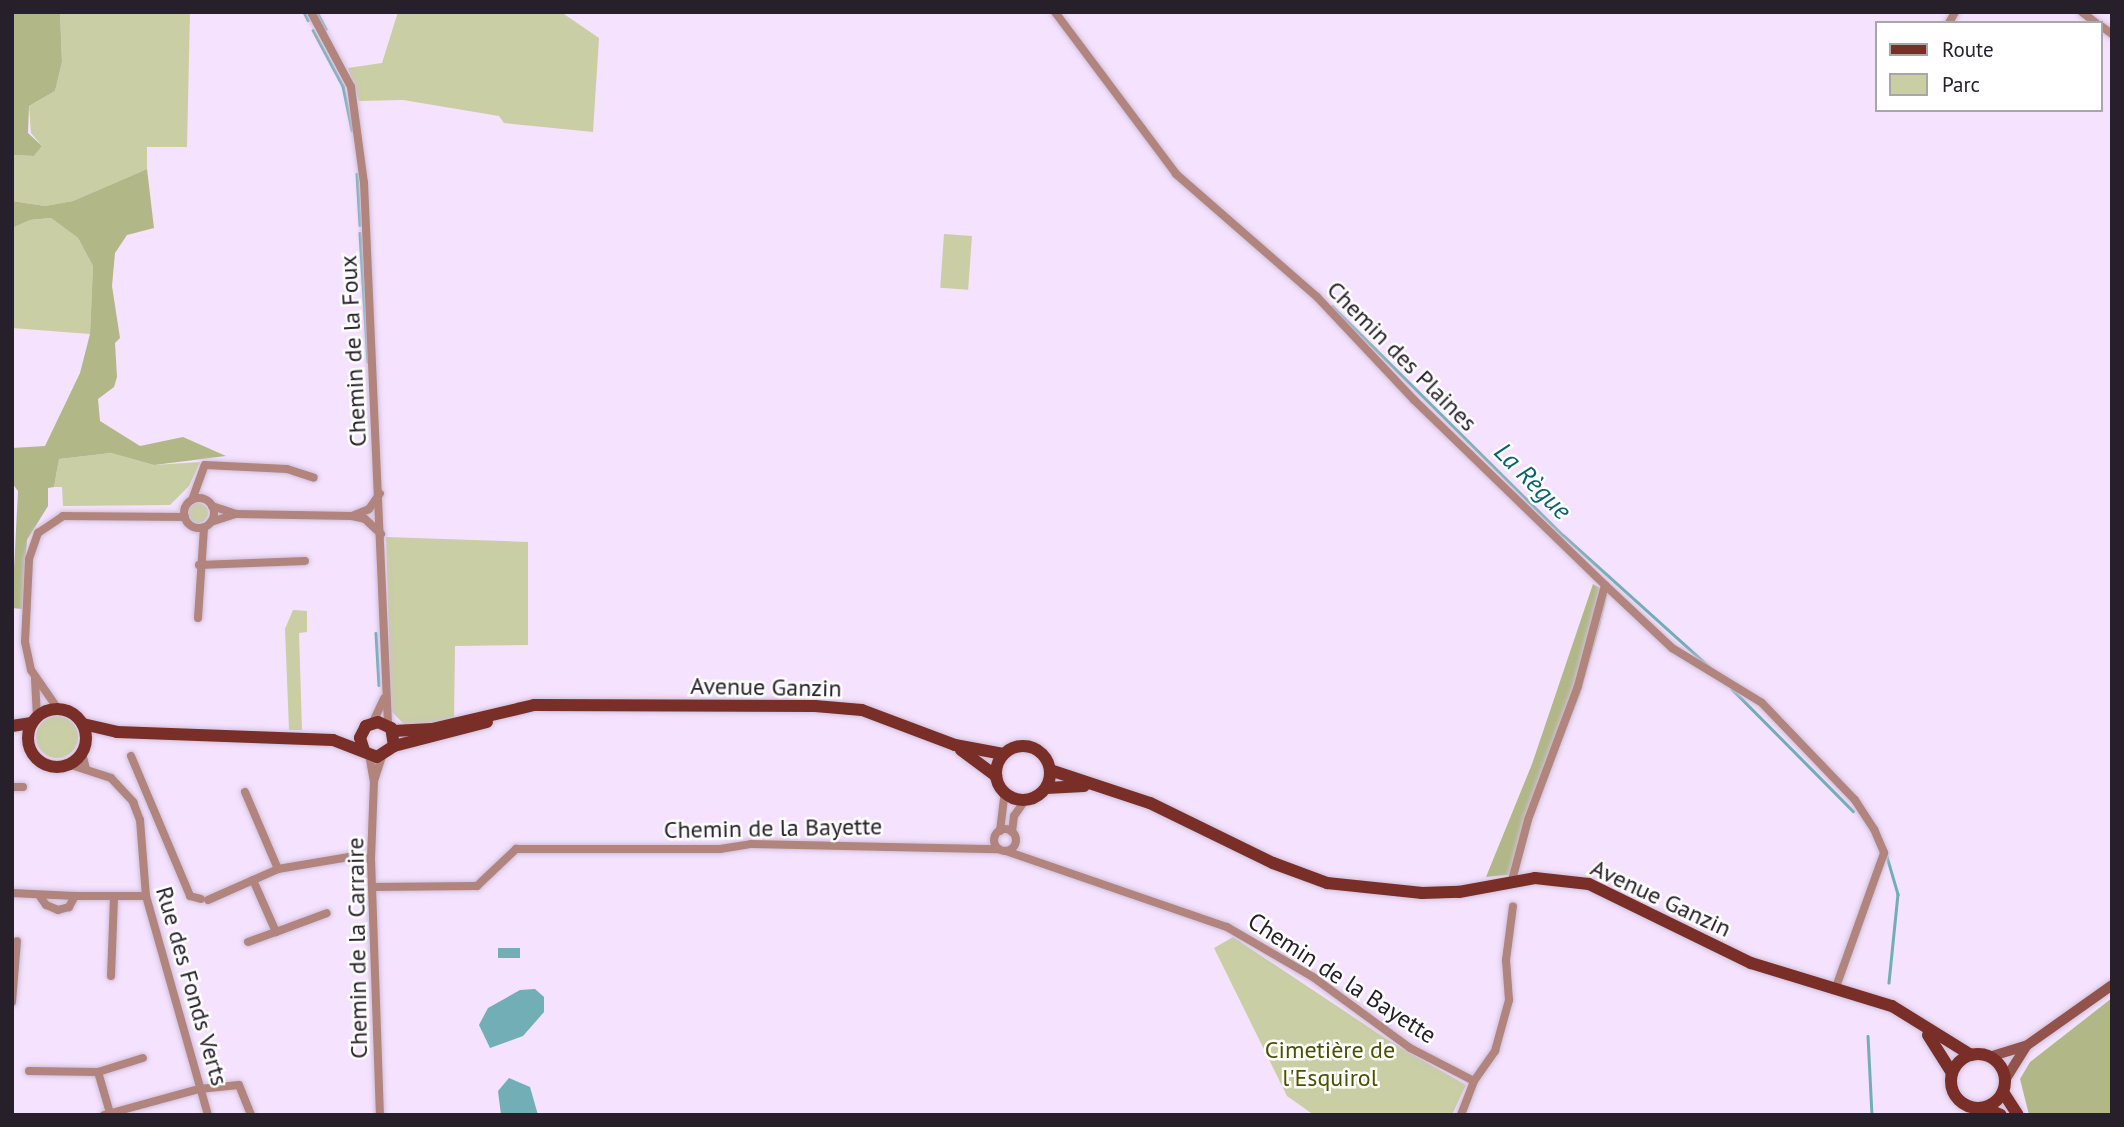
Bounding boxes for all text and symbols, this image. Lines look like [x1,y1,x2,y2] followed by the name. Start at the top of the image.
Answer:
[1876,21,2103,112] legend
[1942,36,1994,63] text: Route
[1942,71,1980,98] text: Parc
[334,254,372,448] street label: Chemin de la Foux
[1321,275,1483,437] street label: Chemin des Plaines
[1488,436,1578,526] water label: La Règue
[690,671,842,703] street label: Avenue Ganzin
[663,812,883,844] street label: Chemin de la Bayette
[341,837,373,1059] street label: Chemin de la Carraire
[1586,853,1736,943] street label: Avenue Ganzin
[150,883,234,1089] street label: Rue des Fonds Verts
[1243,906,1441,1050] street label: Chemin de la Bayette
[1265,1036,1395,1092] park label: Cimetière de l'Esquirol

